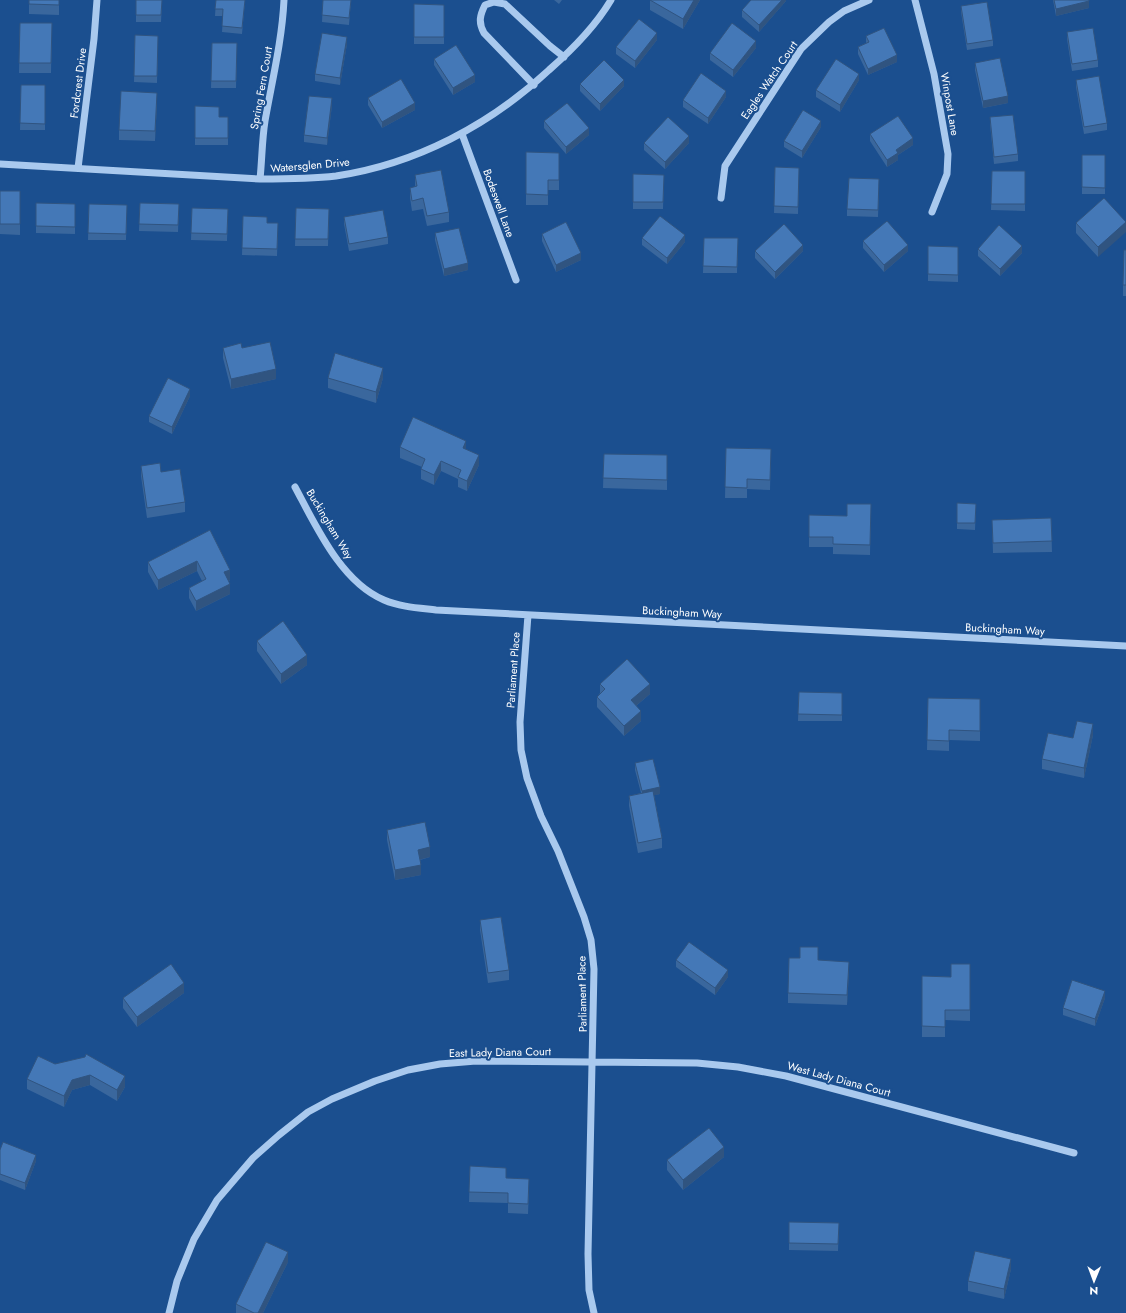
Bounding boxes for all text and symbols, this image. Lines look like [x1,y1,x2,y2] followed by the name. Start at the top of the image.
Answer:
[737,37,801,122] street label: Eagles Watch Court
[246,45,276,131] street label: Spring Fern Court
[66,47,90,119] street label: Fordcrest Drive
[937,71,963,137] street label: Winpost Lane
[270,154,351,176] street label: Watersglen Drive
[479,167,519,240] street label: Bodeswell Lane
[303,486,357,562] street label: Buckingham Way
[642,602,722,622] street label: Buckingham Way
[965,619,1045,639] street label: Buckingham Way
[502,631,524,709] street label: Parliament Place
[573,955,591,1032] street label: Parliament Place
[449,1043,552,1061] street label: East Lady Diana Court
[786,1057,893,1101] street label: West Lady Diana Court
[1074,1261,1114,1301] north arrow
[1089,1283,1098,1299] text: N

